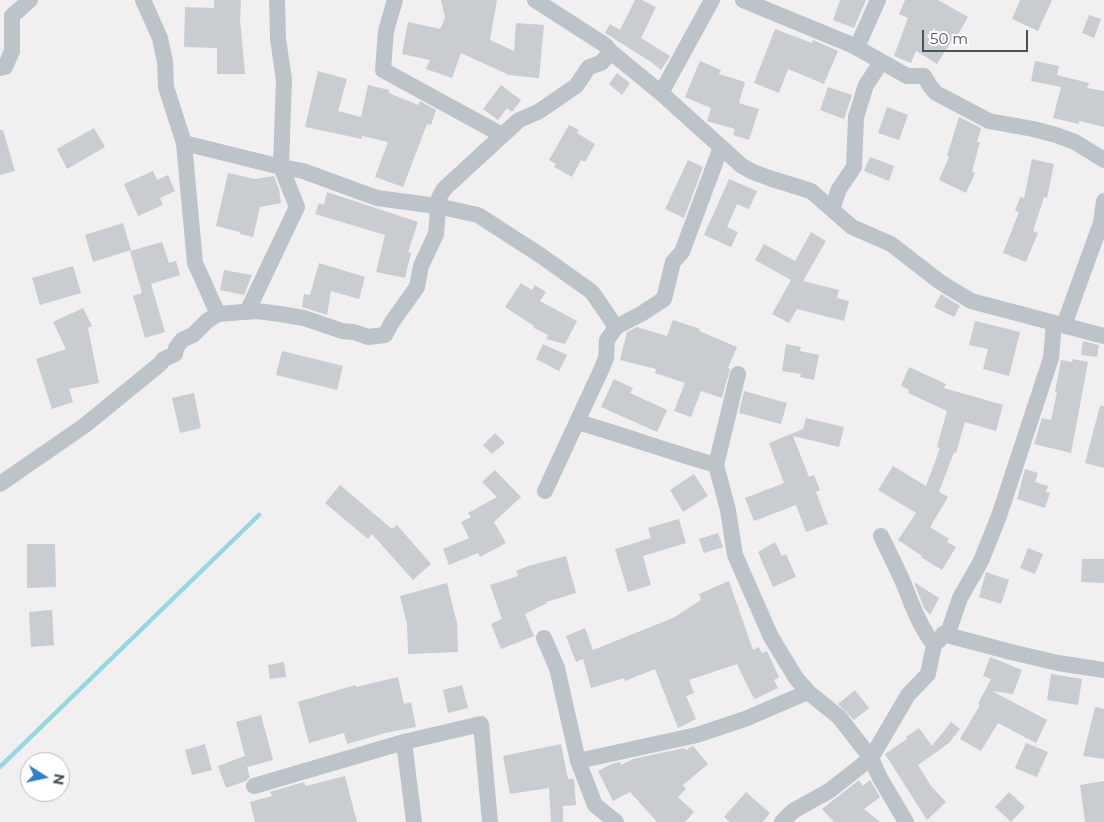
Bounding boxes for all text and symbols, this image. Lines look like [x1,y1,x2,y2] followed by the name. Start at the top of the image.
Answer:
[924,20,1030,52] scale bar
[930,29,968,48] text: 50 m
[20,752,70,802] north arrow
[49,772,69,787] text: N

